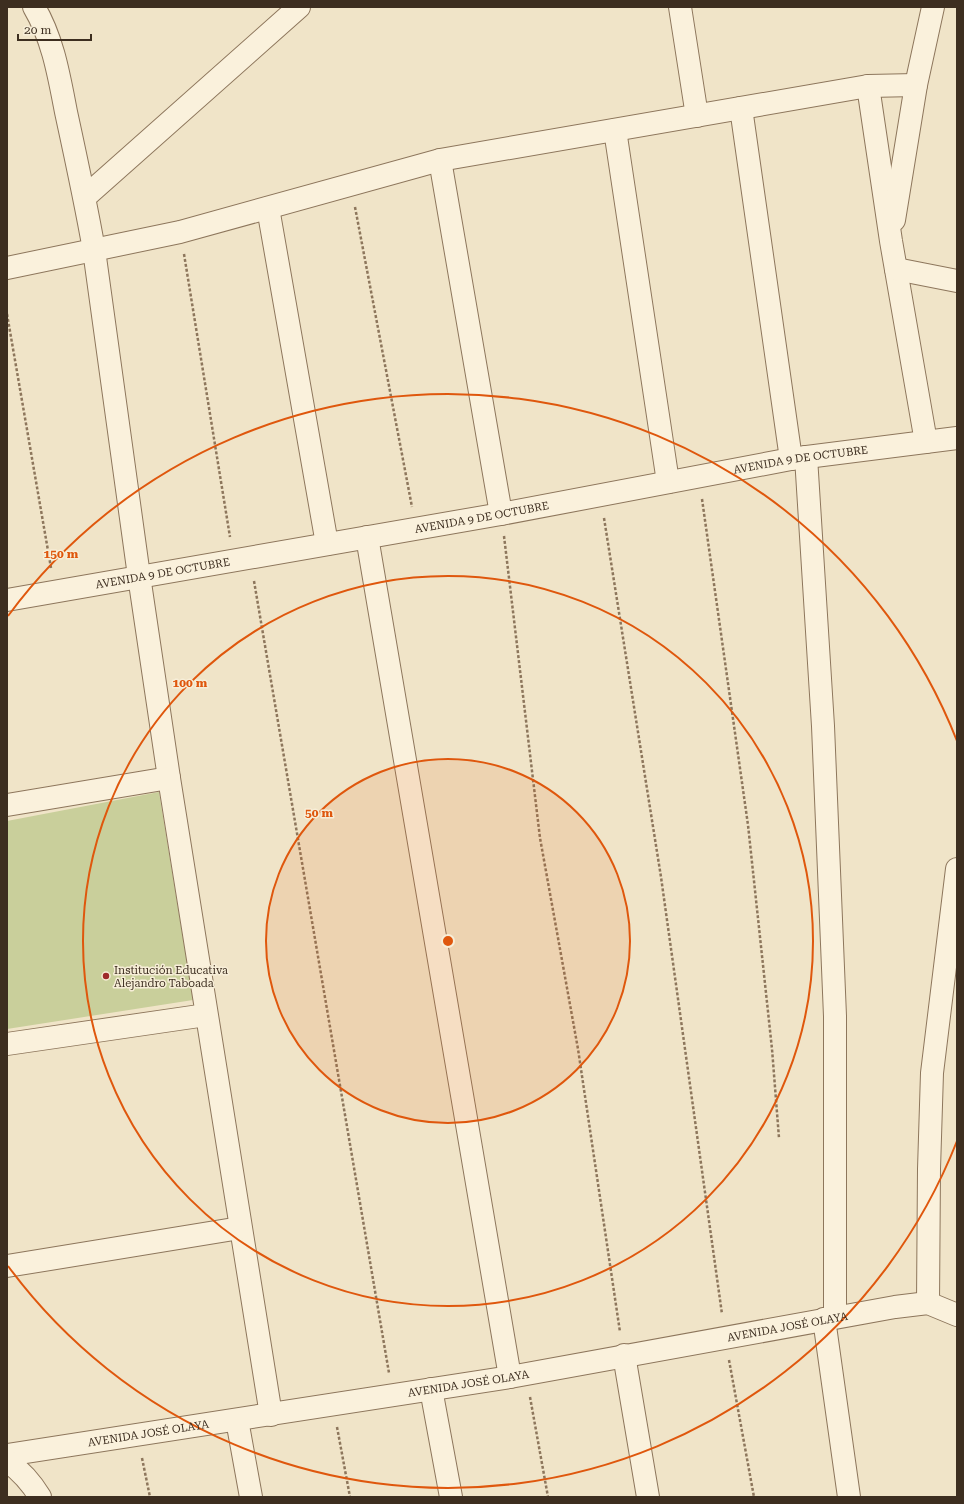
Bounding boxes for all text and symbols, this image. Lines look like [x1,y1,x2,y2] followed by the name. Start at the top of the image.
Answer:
[18,16,91,42] scale bar
[24,23,51,37] text: 20 m
[732,443,869,476] street label: AVENIDA 9 DE OCTUBRE
[414,499,550,535] street label: AVENIDA 9 DE OCTUBRE
[44,547,79,561] text: 150 m
[95,555,231,591] street label: AVENIDA 9 DE OCTUBRE
[173,676,208,690] text: 100 m
[305,806,333,820] text: 50 m
[441,934,455,948] centre of rings
[114,964,228,990] place label: Institución Educativa Alejandro Taboada
[101,971,111,981] marker: Institución Educativa Alejandro Taboada
[726,1309,849,1344] street label: AVENIDA JOSÉ OLAYA
[407,1367,530,1399] street label: AVENIDA JOSÉ OLAYA
[87,1417,210,1449] street label: AVENIDA JOSÉ OLAYA

